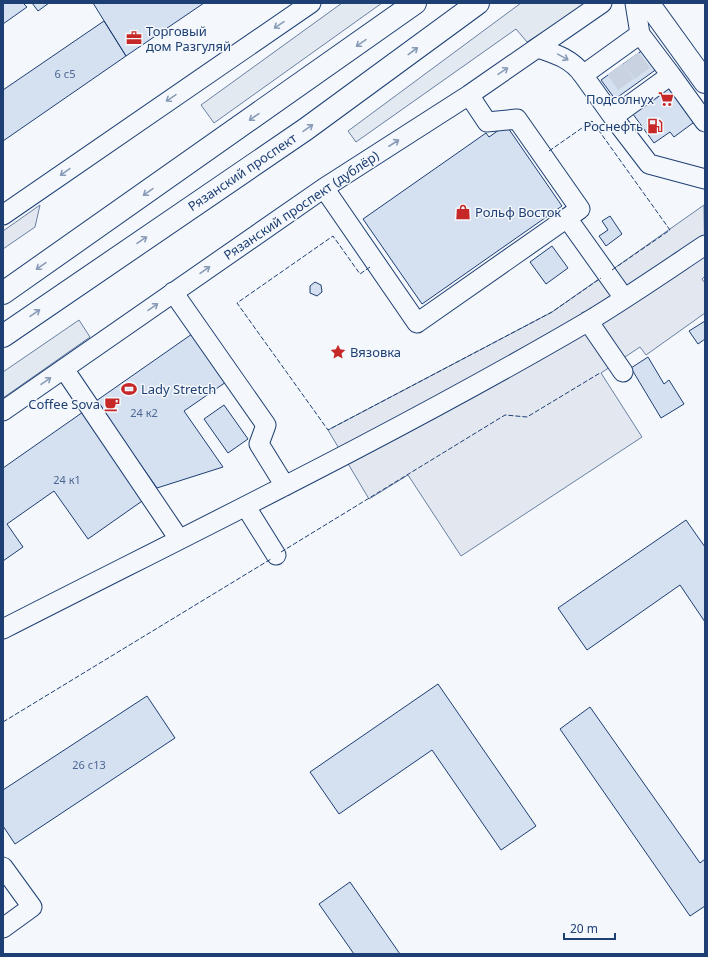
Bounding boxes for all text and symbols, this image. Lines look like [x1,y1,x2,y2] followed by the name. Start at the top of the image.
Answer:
[274,21,285,29] one-way arrow
[146,22,231,55] place label: Торговый дом Разгуляй
[125,29,143,47] office icon: Торговый дом Разгуляй
[356,39,367,47] one-way arrow
[407,47,418,55] one-way arrow
[557,54,569,62] one-way arrow
[55,66,75,81] house number: 6 с5
[497,67,509,75] one-way arrow
[586,90,654,108] place label: Подсолнух
[657,90,675,108] supermarket icon: Подсолнух
[166,94,177,102] one-way arrow
[249,113,260,121] one-way arrow
[583,117,643,135] place label: Роснефть
[646,117,664,135] fuel station icon: Роснефть
[302,124,313,132] one-way arrow
[184,129,300,215] street label: Рязанский проспект
[388,139,399,147] one-way arrow
[220,146,382,264] street label: Рязанский проспект (дублёр)
[59,168,70,176] one-way arrow
[143,188,154,196] one-way arrow
[454,203,472,221] shop icon: Рольф Восток
[475,203,561,221] place label: Рольф Восток
[137,236,148,244] one-way arrow
[36,262,47,270] one-way arrow
[200,266,211,274] one-way arrow
[147,303,158,311] one-way arrow
[29,309,40,317] one-way arrow
[329,343,347,361] place icon: Вязовка
[350,343,401,361] place label: Вязовка
[41,377,52,385] one-way arrow
[120,380,138,398] sports icon: Lady Stretch
[141,380,216,398] place label: Lady Stretch
[28,395,100,413] place label: Coffee Sova
[103,395,121,413] cafe icon: Coffee Sova
[130,405,158,420] house number: 24 к2
[53,472,81,487] house number: 24 к1
[72,757,106,772] house number: 26 с13
[564,915,615,941] scale bar
[570,920,598,937] text: 20 m

